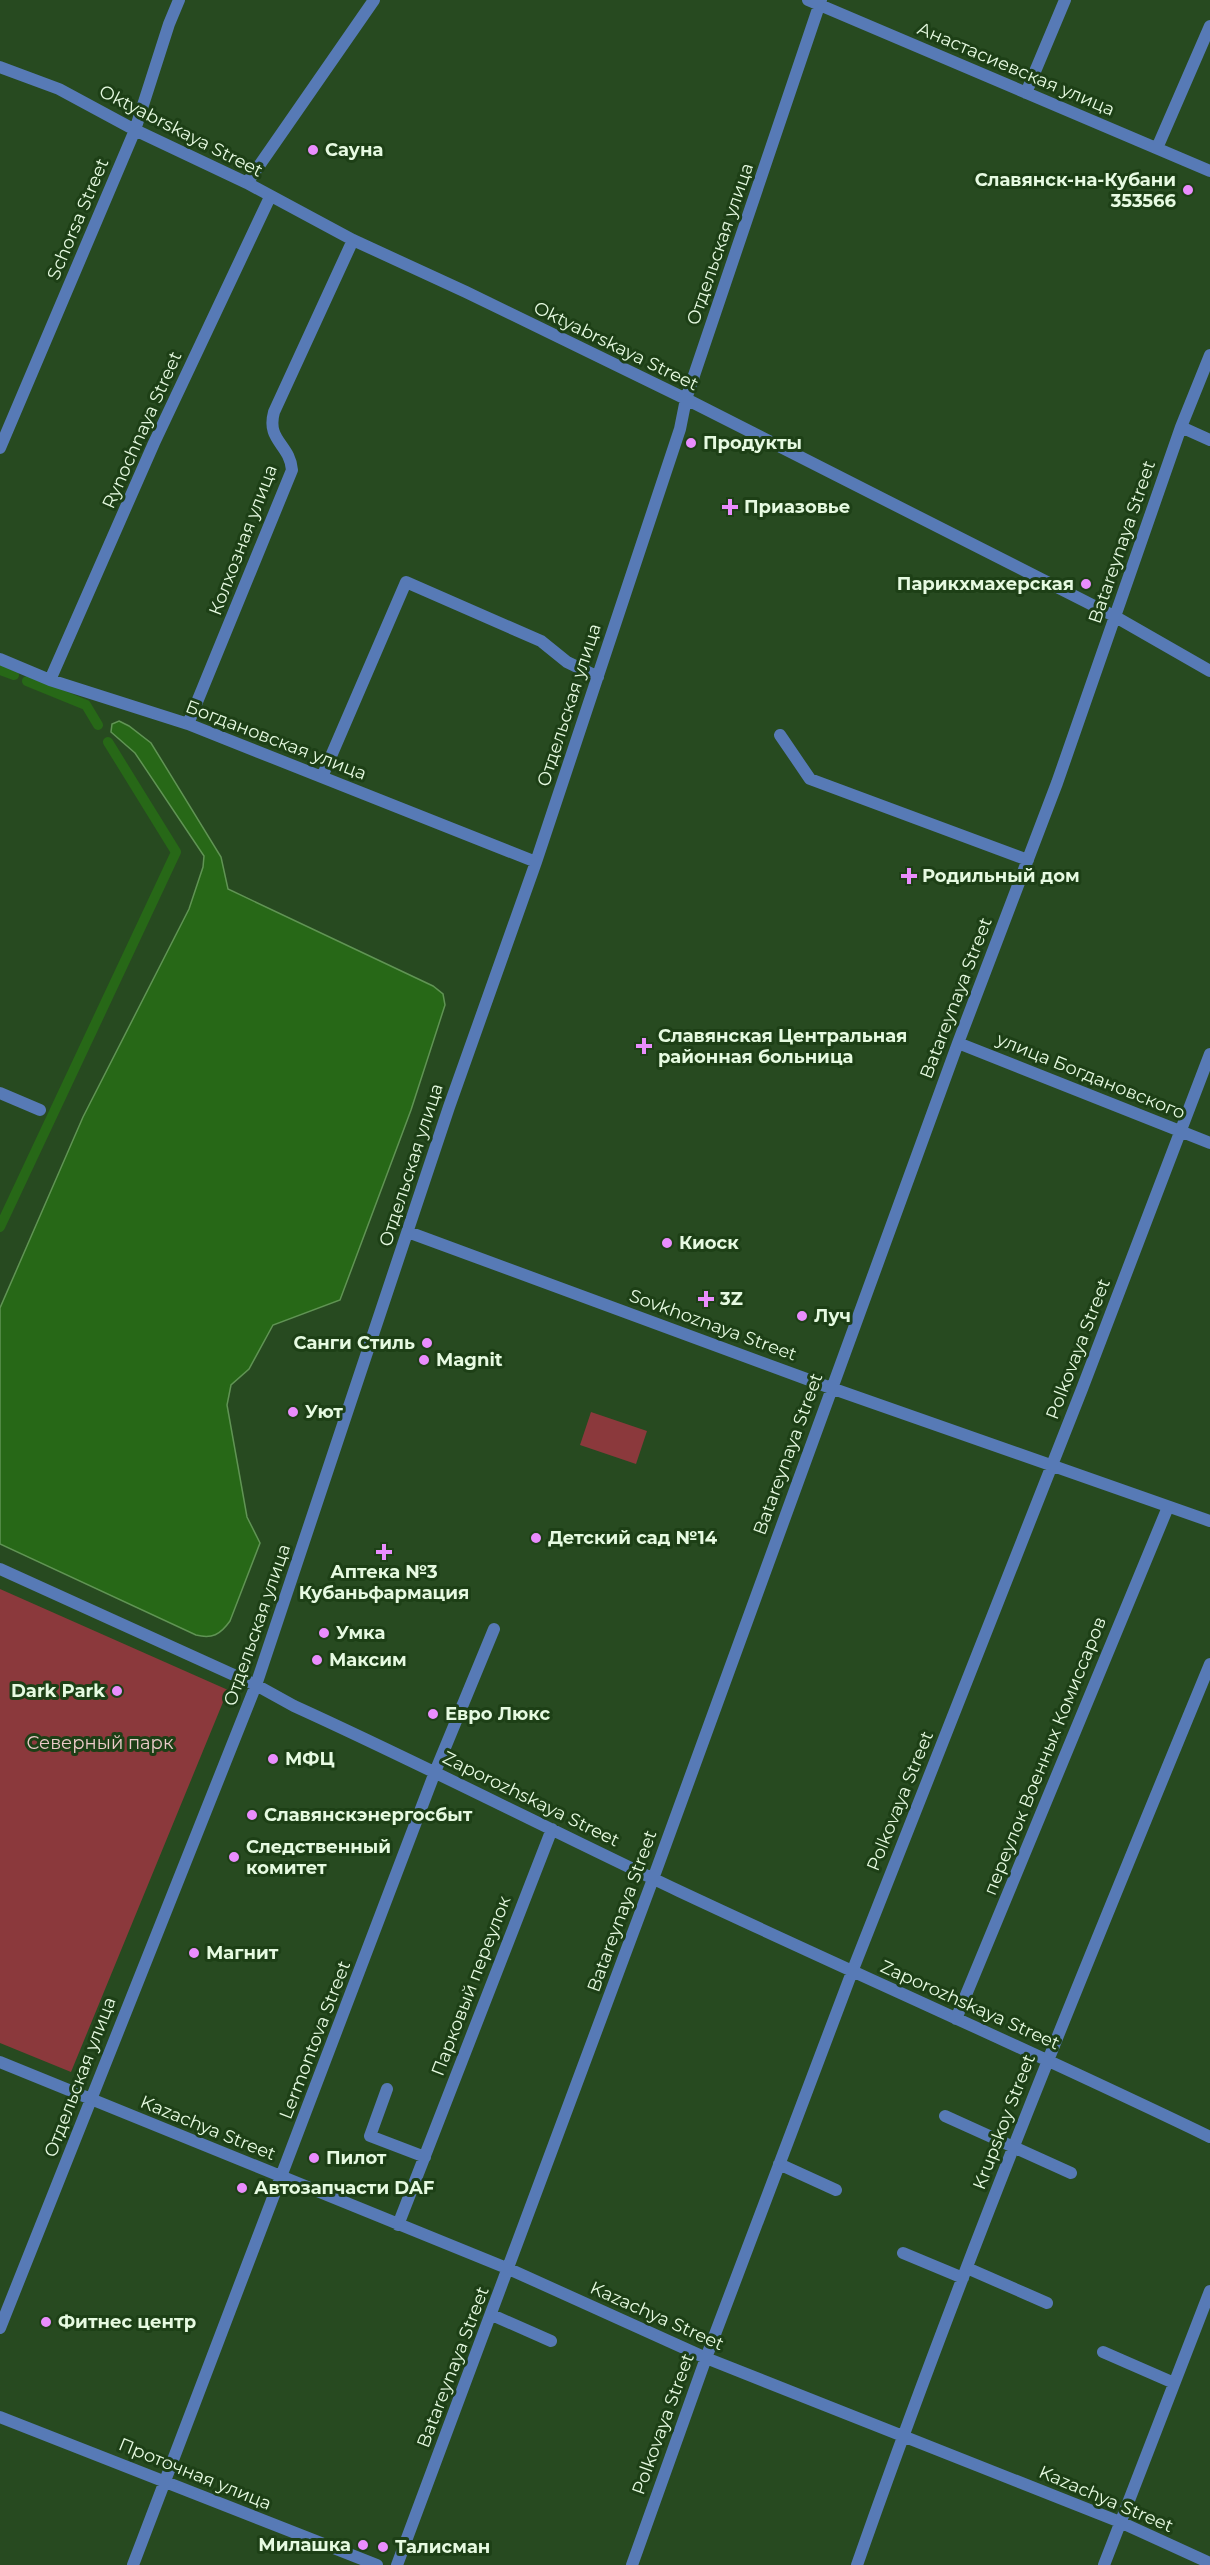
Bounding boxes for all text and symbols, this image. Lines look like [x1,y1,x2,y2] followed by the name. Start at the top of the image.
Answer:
[914,17,1118,121] street label: Анастасиевская улица
[95,80,267,182] street label: Oktyabrskaya Street
[325,139,383,161] place label: Сауна
[306,143,320,157] marker: Сауна
[42,155,114,283] street label: Schorsa Street
[682,160,758,328] street label: Отдельская улица
[975,169,1177,212] place label: Славянск-на-Кубани 353566
[1181,183,1195,197] marker: Славянск-на-Кубани 353566
[530,296,702,396] street label: Oktyabrskaya Street
[97,348,187,512] street label: Rynochnaya Street
[703,432,802,454] place label: Продукты
[684,436,698,450] marker: Продукты
[1084,458,1160,626] street label: Batareynaya Street
[204,462,282,618] street label: Колхозная улица
[744,496,850,518] place label: Приазовье
[721,498,739,516] marker: Приазовье
[897,573,1074,595] place label: Парикхмахерская
[1079,577,1093,591] marker: Парикхмахерская
[532,621,606,789] street label: Отдельская улица
[182,695,370,785] street label: Богдановская улица
[922,865,1080,887] place label: Родильный дом
[900,867,918,885] marker: Родильный дом
[915,914,997,1082] street label: Batareynaya Street
[658,1025,907,1068] place label: Славянская Центральная районная больница
[993,1028,1189,1124] street label: улица Богдановского
[635,1037,653,1055] marker: Славянская Центральная районная больница
[374,1081,448,1249] street label: Отдельская улица
[679,1232,739,1254] place label: Киоск
[660,1236,674,1250] marker: Киоск
[1041,1275,1115,1423] street label: Polkovaya Street
[626,1284,800,1366] street label: Sovkhoznaya Street
[719,1288,743,1310] place label: 3Z
[697,1290,715,1308] marker: 3Z
[814,1305,851,1327] place label: Луч
[795,1309,809,1323] marker: Луч
[293,1332,415,1354] place label: Санги Стиль
[420,1336,434,1350] marker: Санги Стиль
[436,1349,503,1371] place label: Magnit
[417,1353,431,1367] marker: Magnit
[748,1370,828,1538] street label: Batareynaya Street
[305,1401,343,1423] place label: Уют
[286,1405,300,1419] marker: Уют
[548,1527,718,1549] place label: Детский сад №14
[529,1531,543,1545] marker: Детский сад №14
[219,1541,295,1709] street label: Отдельская улица
[377,1545,391,1559] marker: Аптека №3 Кубаньфармация
[299,1561,469,1604] place label: Аптека №3 Кубаньфармация
[979,1614,1111,1898] street label: переулок Военных Комиссаров
[336,1622,385,1644] place label: Умка
[317,1626,331,1640] marker: Умка
[329,1649,407,1671] place label: Максим
[310,1653,324,1667] marker: Максим
[11,1680,105,1702] place label: Dark Park
[110,1684,124,1698] marker: Dark Park
[445,1703,551,1725] place label: Евро Люкс
[426,1707,440,1721] marker: Евро Люкс
[862,1728,938,1874] street label: Polkovaya Street
[27,1732,174,1754] park label: Северный парк
[439,1747,623,1851] street label: Zaporozhskaya Street
[285,1748,335,1770] place label: МФЦ
[266,1752,280,1766] marker: МФЦ
[264,1804,473,1826] place label: Славянскэнергосбыт
[245,1808,259,1822] marker: Славянскэнергосбыт
[582,1827,662,1995] street label: Batareynaya Street
[246,1836,391,1879] place label: Следственный комитет
[227,1850,241,1864] marker: Следственный комитет
[427,1892,516,2079] street label: Парковый переулок
[206,1942,279,1964] place label: Магнит
[187,1946,201,1960] marker: Магнит
[877,1955,1063,2055] street label: Zaporozhskaya Street
[275,1958,355,2122] street label: Lermontova Street
[39,1994,121,2160] street label: Отдельская улица
[968,2051,1040,2193] street label: Krupskoy Street
[137,2091,279,2165] street label: Kazachya Street
[326,2147,387,2169] place label: Пилот
[307,2151,321,2165] marker: Пилот
[254,2177,435,2199] place label: Автозапчасти DAF
[235,2181,249,2195] marker: Автозапчасти DAF
[587,2277,727,2355] street label: Kazachya Street
[412,2283,494,2451] street label: Batareynaya Street
[58,2311,196,2333] place label: Фитнес центр
[39,2315,53,2329] marker: Фитнес центр
[627,2350,699,2498] street label: Polkovaya Street
[115,2433,275,2515] street label: Проточная улица
[1035,2461,1177,2537] street label: Kazachya Street
[258,2534,351,2556] place label: Милашка
[395,2536,490,2558] place label: Талисман
[356,2538,370,2552] marker: Милашка
[376,2540,390,2554] marker: Талисман

